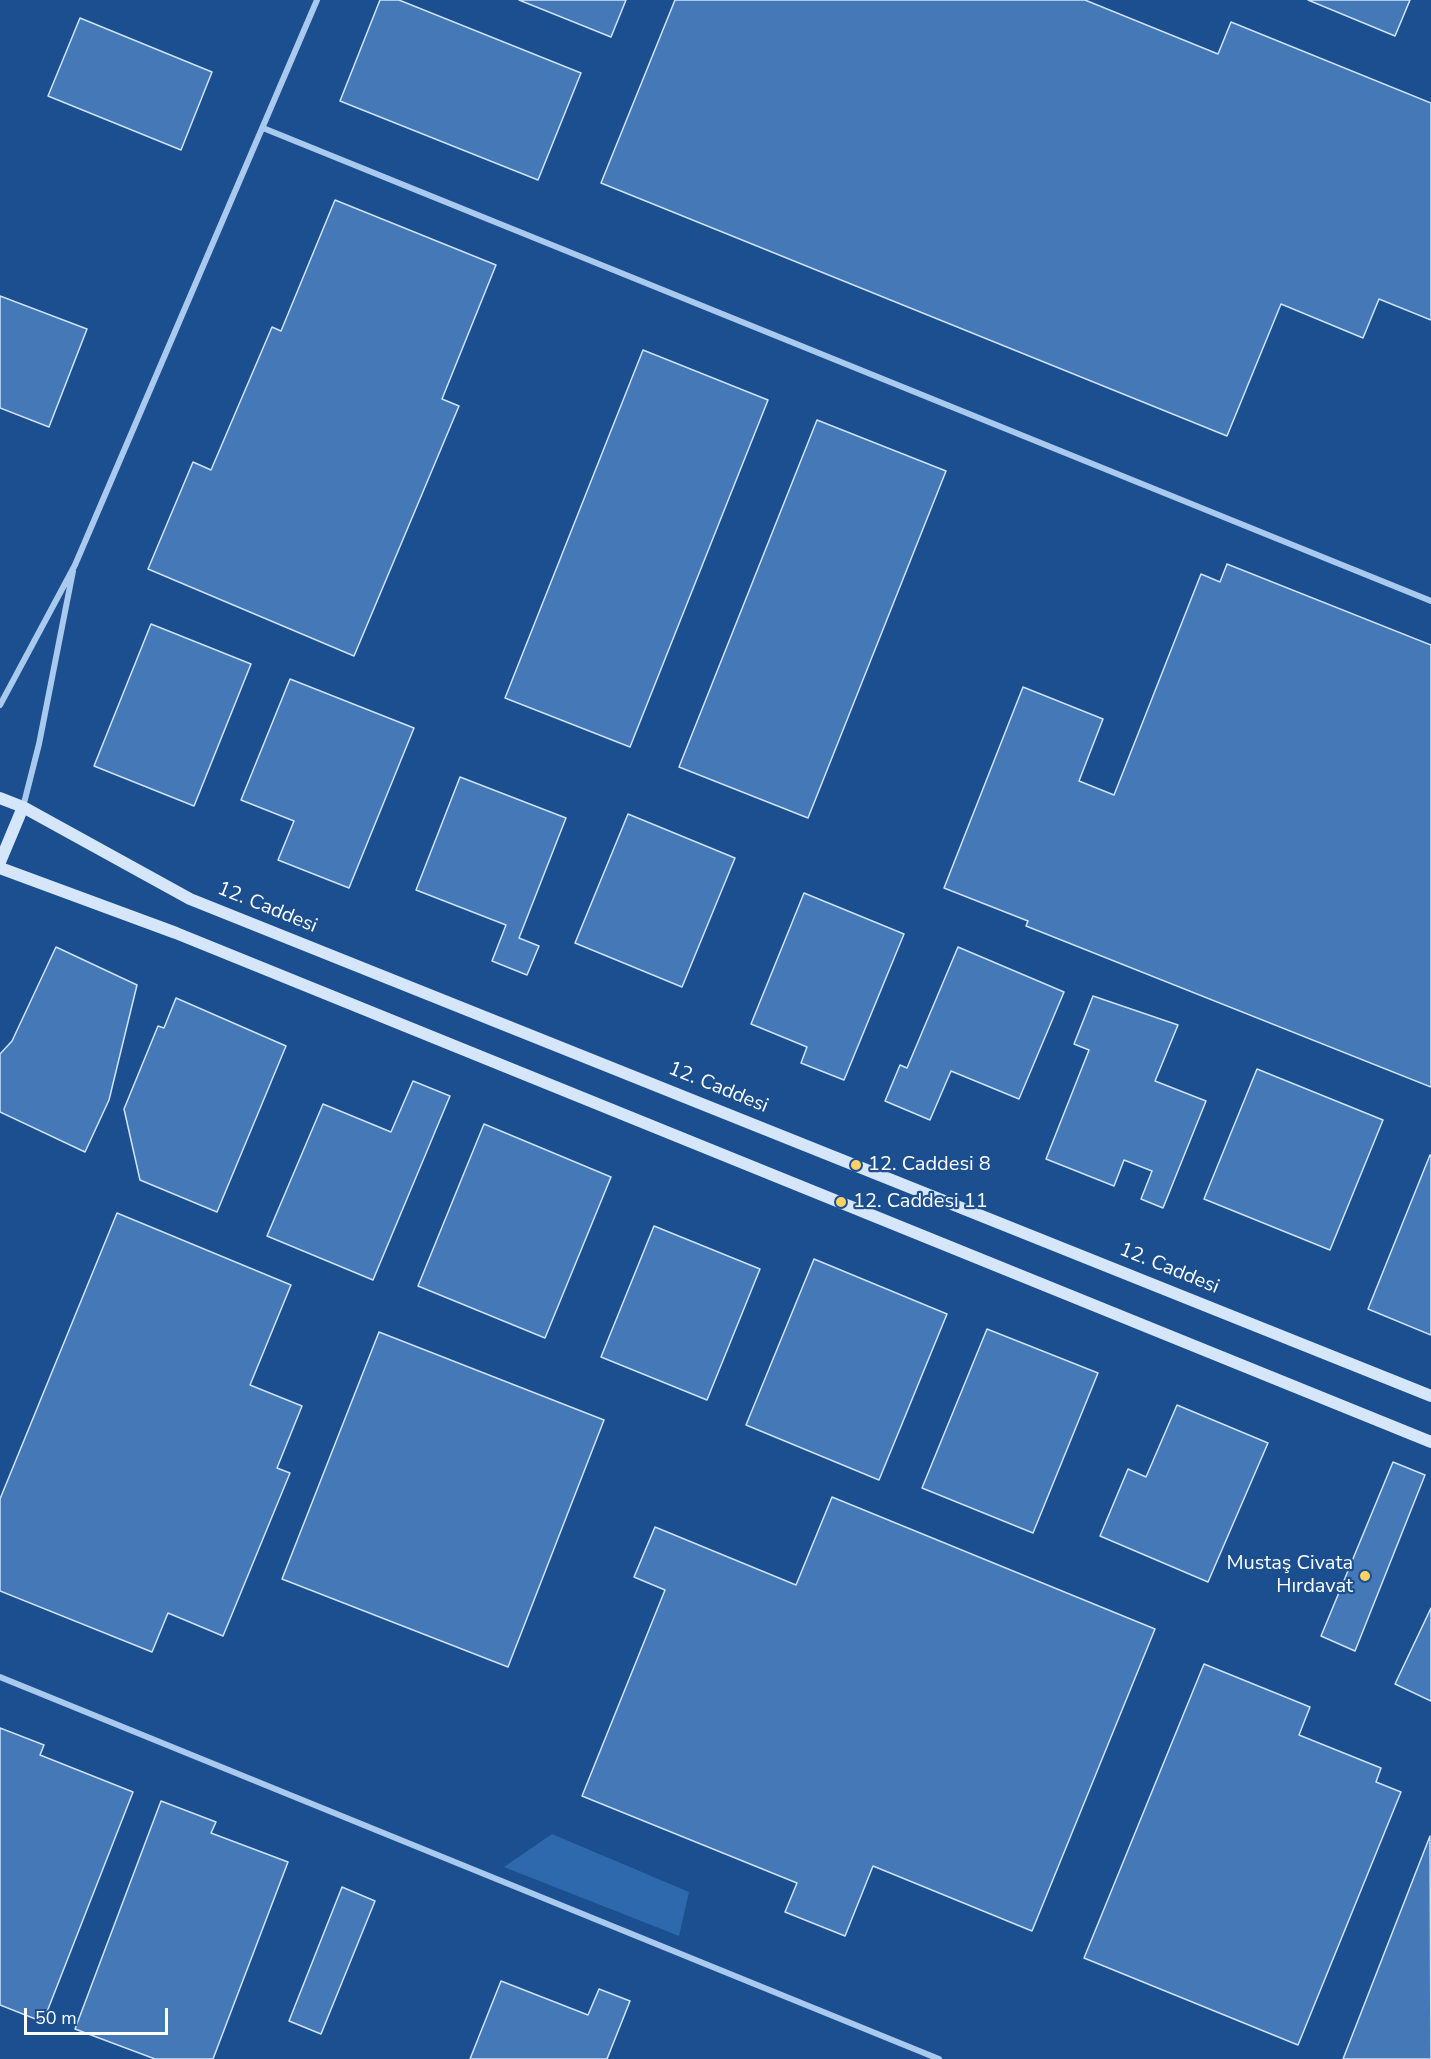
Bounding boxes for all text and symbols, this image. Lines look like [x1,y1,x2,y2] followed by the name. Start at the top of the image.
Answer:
[214,877,320,939] street label: 12. Caddesi
[665,1057,771,1119] street label: 12. Caddesi
[868,1153,991,1177] place label: 12. Caddesi 8
[849,1158,863,1172] marker: 12. Caddesi 8
[853,1190,988,1214] place label: 12. Caddesi 11
[834,1195,848,1209] marker: 12. Caddesi 11
[1116,1238,1222,1300] street label: 12. Caddesi
[1226,1552,1353,1599] place label: Mustaş Civata Hırdavat
[1358,1569,1372,1583] marker: Mustaş Civata Hırdavat
[27,1996,171,2034] scale bar
[35,2006,77,2030] text: 50 m

